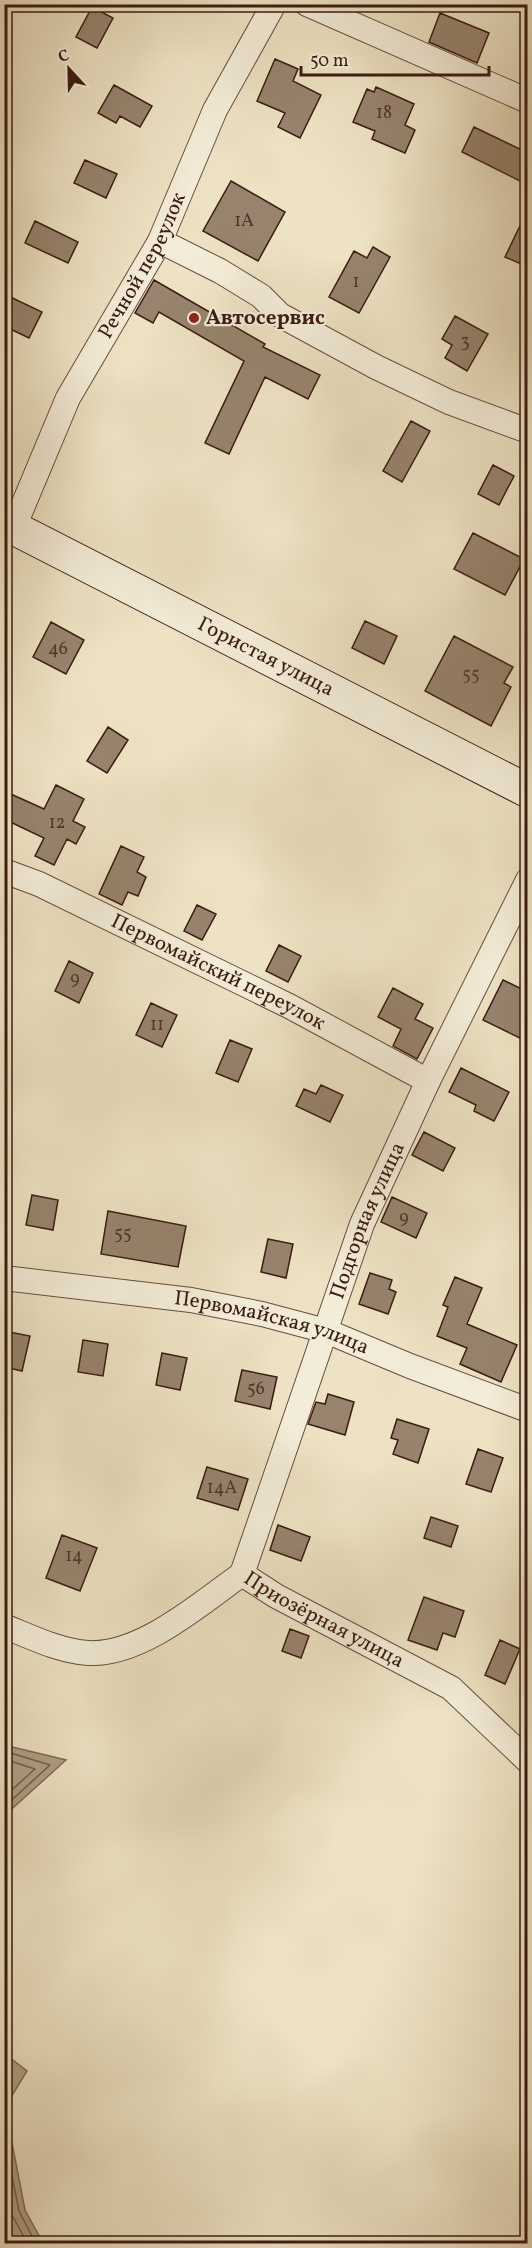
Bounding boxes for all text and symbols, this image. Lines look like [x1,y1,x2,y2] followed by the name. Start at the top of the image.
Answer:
[39,39,99,99] north arrow
[301,39,488,77] scale bar
[55,45,73,69] text: С
[310,49,349,74] text: 50 m
[376,101,392,126] house number: 18
[91,188,193,344] street label: Речной переулок
[234,209,254,234] house number: 1А
[353,270,359,295] house number: 1
[206,304,325,333] place label: Автосервис
[187,311,201,325] marker: Автосервис
[460,330,470,355] house number: 3
[192,610,339,704] street label: Гористая улица
[48,637,68,662] house number: 46
[462,663,480,688] house number: 55
[49,811,65,836] house number: 12
[106,907,331,1037] street label: Первомайский переулок
[70,967,80,992] house number: 9
[150,1013,164,1038] house number: 11
[323,1137,412,1303] street label: Подгорная улица
[399,1206,409,1231] house number: 9
[114,1222,132,1247] house number: 55
[173,1284,374,1362] street label: Первомайская улица
[247,1377,265,1402] house number: 56
[207,1476,238,1501] house number: 14А
[65,1544,83,1569] house number: 14
[238,1564,409,1675] street label: Приозёрная улица

